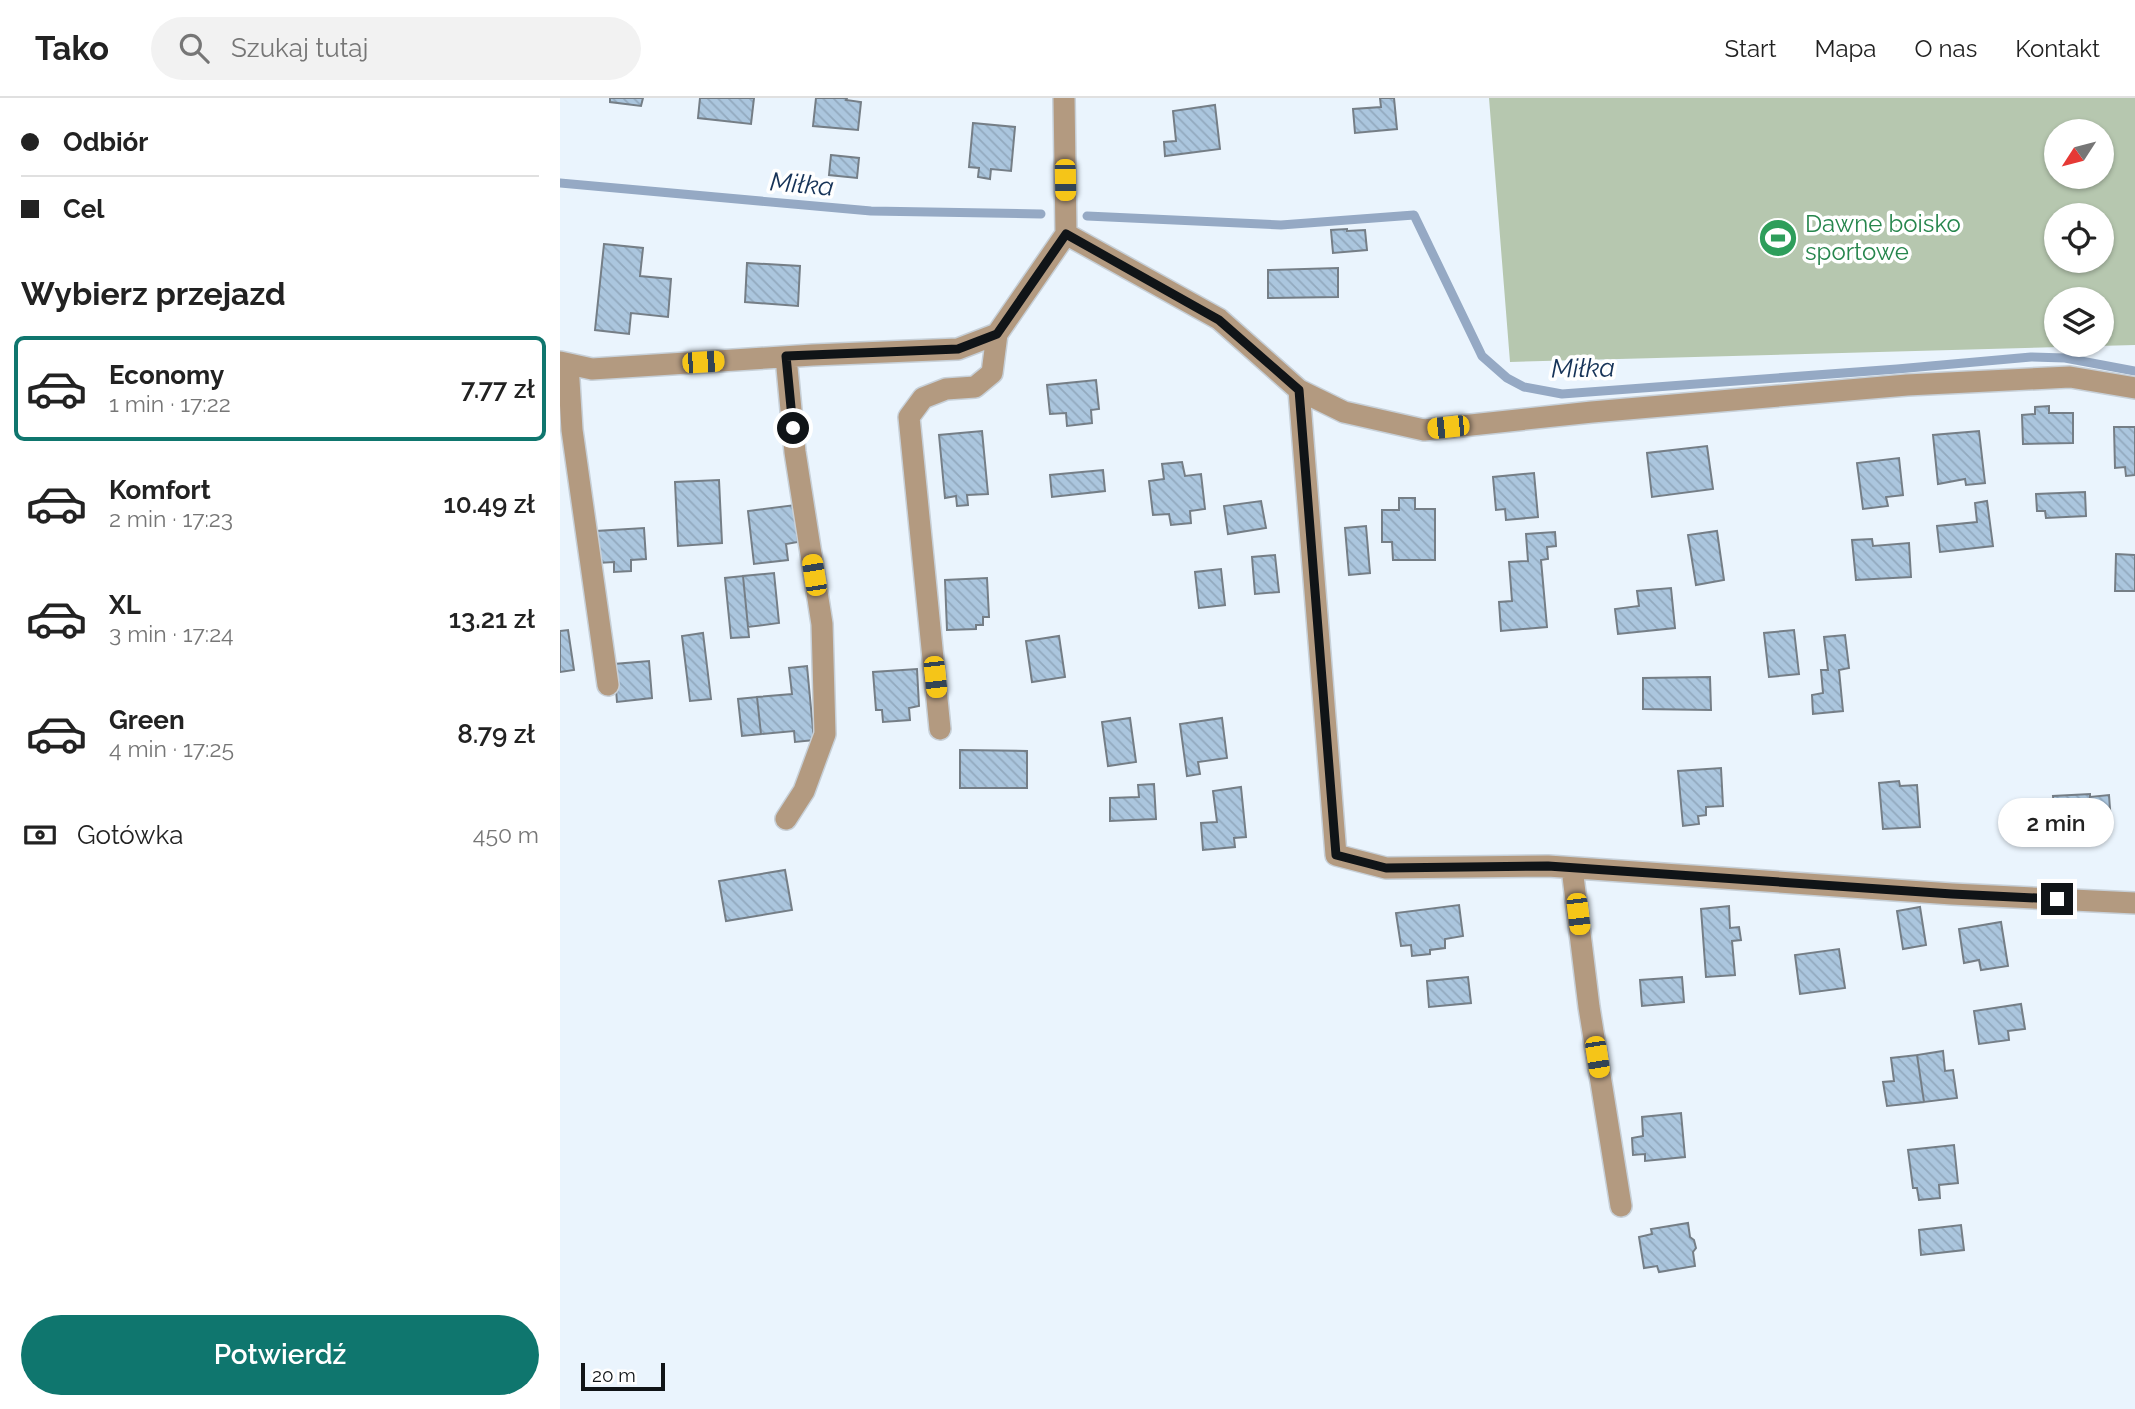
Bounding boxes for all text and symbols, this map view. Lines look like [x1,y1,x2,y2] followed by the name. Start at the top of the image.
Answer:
[151,17,641,80] search box
[35,29,109,68] text: Tako
[175,29,213,67] icon: search
[231,33,368,63] text: Szukaj tutaj
[1725,34,1777,63] text: Start
[1815,34,1876,63] text: Mapa
[1914,34,1977,63] text: O nas
[2015,34,2100,63] text: Kontakt
[2044,119,2114,189] north arrow
[2044,119,2114,357] map controls
[63,127,148,157] text: Odbiór
[1055,159,1076,201] car
[769,166,835,202] water label: Miłka
[63,194,105,224] text: Cel
[2044,203,2114,273] button: locate
[1805,209,1961,266] place label: Dawne boisko sportowe
[1757,217,1799,259] sports icon: Dawne boisko sportowe
[21,275,286,312] text: Wybierz przejazd
[2044,287,2114,357] button: layers
[682,350,725,374] car
[1551,352,1615,384] water label: Miłka
[25,357,88,420] icon: car
[109,360,224,390] text: Economy
[461,374,535,404] text: 7.77 zł
[109,390,231,417] text: 1 min · 17:22
[777,412,809,444] route start
[1427,414,1470,440] car
[25,472,88,535] icon: car
[109,475,211,505] text: Komfort
[444,489,535,519] text: 10.49 zł
[109,505,233,532] text: 2 min · 17:23
[801,553,828,597] car
[25,587,88,650] icon: car
[109,590,141,620] text: XL
[449,604,535,634] text: 13.21 zł
[109,620,234,647] text: 3 min · 17:24
[923,655,948,699] car
[25,702,88,765] icon: car
[109,705,185,735] text: Green
[457,719,535,749] text: 8.79 zł
[109,735,234,762] text: 4 min · 17:25
[1999,798,2115,846] callout: 2 min
[2027,809,2085,836] text: 2 min
[21,816,59,854] icon: cash
[77,820,183,850] text: Gotówka
[473,821,539,848] text: 450 m
[2041,883,2073,915] route end
[1566,892,1591,936] car
[1584,1035,1611,1079] car
[21,1315,539,1395] button: Potwierdź
[581,1360,665,1392] scale bar
[592,1364,636,1386] text: 20 m

